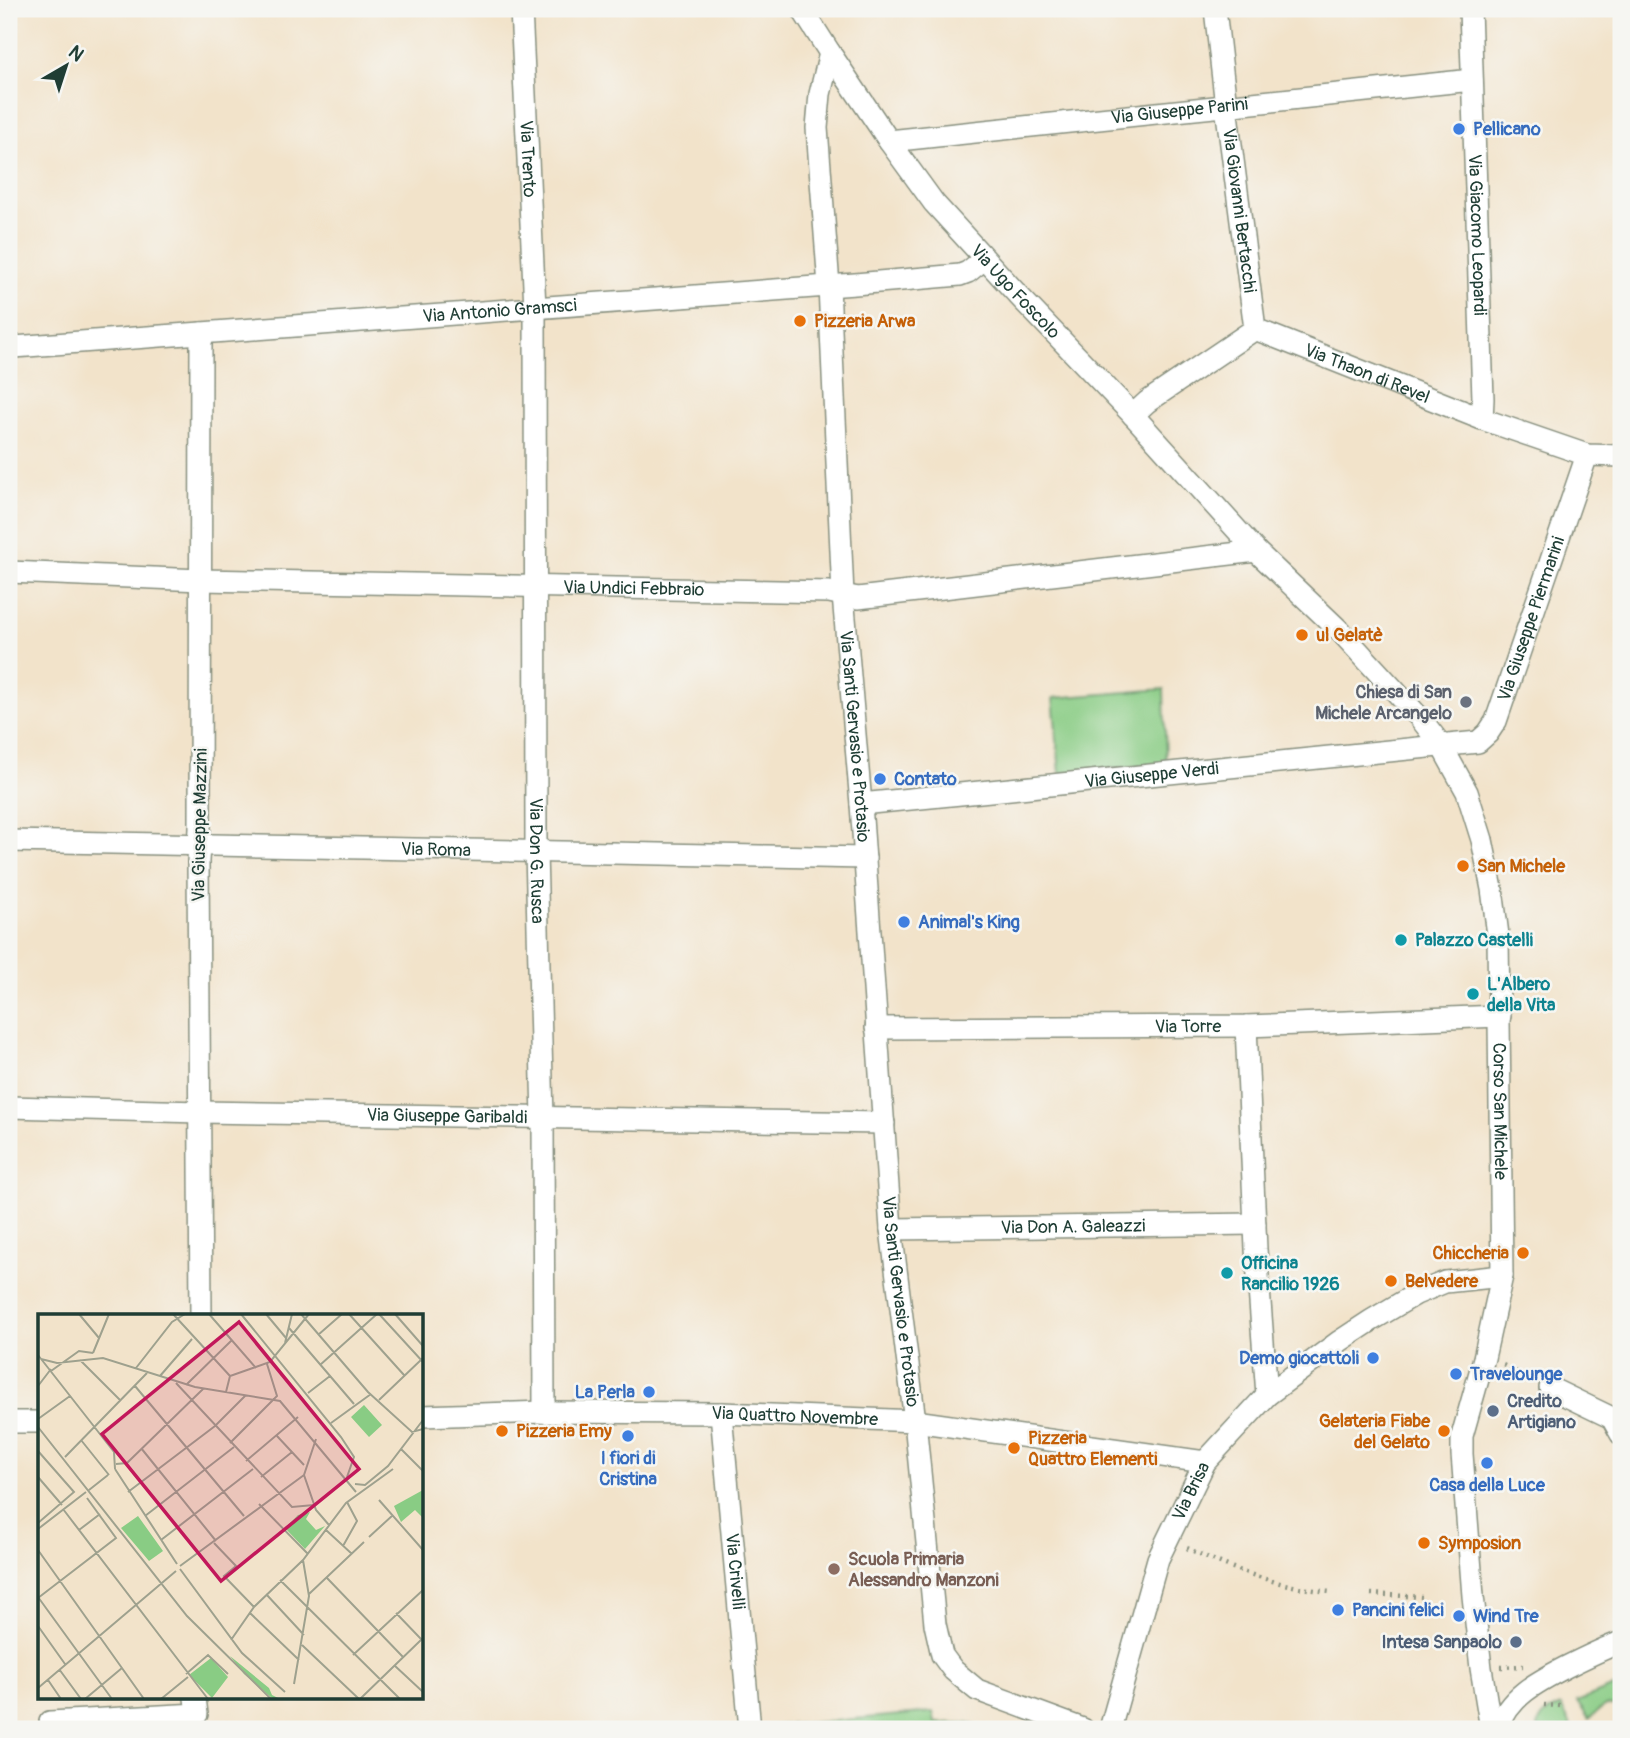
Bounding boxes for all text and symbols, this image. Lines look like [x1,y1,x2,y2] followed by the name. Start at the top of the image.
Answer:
[32,32,102,102] north arrow
[64,40,89,67] text: N
[1110,92,1249,129] street label: Via Giuseppe Parini
[1473,118,1541,141] place label: Pellicano
[515,120,541,198] street label: Via Trento
[1451,121,1467,137] marker: Pellicano
[1217,127,1262,294] street label: Via Giovanni Bertacchi
[1463,154,1492,316] street label: Via Giacomo Leopardi
[966,239,1066,344] street label: Via Ugo Foscolo
[422,293,578,328] street label: Via Antonio Gramsci
[814,310,916,333] place label: Pizzeria Arwa
[792,313,808,329] marker: Pizzeria Arwa
[1301,338,1433,409] street label: Via Thaon di Revel
[1492,533,1570,704] street label: Via Giuseppe Piermarini
[563,575,705,601] street label: Via Undici Febbraio
[1316,624,1383,647] place label: ul Gelatè
[1294,627,1310,643] marker: ul Gelatè
[835,630,875,843] street label: Via Santi Gervasio e Protasio
[1315,681,1452,725] place label: Chiesa di San Michele Arcangelo
[1458,694,1474,710] marker: Chiesa di San Michele Arcangelo
[187,748,213,902] street label: Via Giuseppe Mazzini
[1083,757,1220,793] street label: Via Giuseppe Verdi
[894,768,957,791] place label: Contato
[872,771,888,787] marker: Contato
[524,798,549,924] street label: Via Don G. Rusca
[401,837,471,862] street label: Via Roma
[1477,855,1566,878] place label: San Michele
[1455,858,1471,874] marker: San Michele
[918,911,1020,934] place label: Animal's King
[896,914,912,930] marker: Animal's King
[1415,929,1533,952] place label: Palazzo Castelli
[1393,932,1409,948] marker: Palazzo Castelli
[1487,973,1556,1017] place label: L'Albero della Vita
[1465,986,1481,1002] marker: L'Albero della Vita
[1155,1015,1221,1038] street label: Via Torre
[1488,1043,1512,1180] street label: Corso San Michele
[366,1103,527,1129] street label: Via Giuseppe Garibaldi
[877,1195,925,1409] street label: Via Santi Gervasio e Protasio
[1001,1214,1145,1239] street label: Via Don A. Galeazzi
[1432,1242,1510,1265] place label: Chiccheria
[1515,1245,1531,1261] marker: Chiccheria
[1241,1252,1340,1296] place label: Officina Rancilio 1926
[1219,1265,1235,1281] marker: Officina Rancilio 1926
[1405,1270,1479,1293] place label: Belvedere
[1383,1273,1399,1289] marker: Belvedere
[38,1314,424,1700] inset map
[1239,1347,1359,1370] place label: Demo giocattoli
[1365,1350,1381,1366] marker: Demo giocattoli
[1469,1363,1563,1386] place label: Travelounge
[1448,1366,1464,1382] marker: Travelounge
[575,1381,636,1404] place label: La Perla
[641,1384,657,1400] marker: La Perla
[1507,1390,1576,1434] place label: Credito Artigiano
[711,1401,879,1431] street label: Via Quattro Novembre
[1485,1403,1501,1419] marker: Credito Artigiano
[1319,1410,1431,1454] place label: Gelateria Fiabe del Gelato
[516,1420,612,1443] place label: Pizzeria Emy
[494,1423,510,1439] marker: Pizzeria Emy
[1436,1423,1452,1439] marker: Gelateria Fiabe del Gelato
[1028,1427,1157,1471] place label: Pizzeria Quattro Elementi
[620,1428,636,1444] marker: I fiori di Cristina
[1006,1440,1022,1456] marker: Pizzeria Quattro Elementi
[599,1447,657,1491] place label: I fiori di Cristina
[1479,1455,1495,1471] marker: Casa della Luce
[1167,1458,1215,1524] street label: Via Brisa
[1429,1474,1546,1497] place label: Casa della Luce
[721,1532,750,1610] street label: Via Crivelli
[1438,1532,1521,1555] place label: Symposion
[1416,1535,1432,1551] marker: Symposion
[848,1548,999,1592] place label: Scuola Primaria Alessandro Manzoni
[826,1561,842,1577] marker: Scuola Primaria Alessandro Manzoni
[1352,1599,1444,1622] place label: Pancini felici
[1330,1602,1346,1618] marker: Pancini felici
[1473,1605,1540,1628] place label: Wind Tre
[1451,1608,1467,1624] marker: Wind Tre
[1381,1631,1502,1654] place label: Intesa Sanpaolo
[1508,1634,1524,1650] marker: Intesa Sanpaolo

